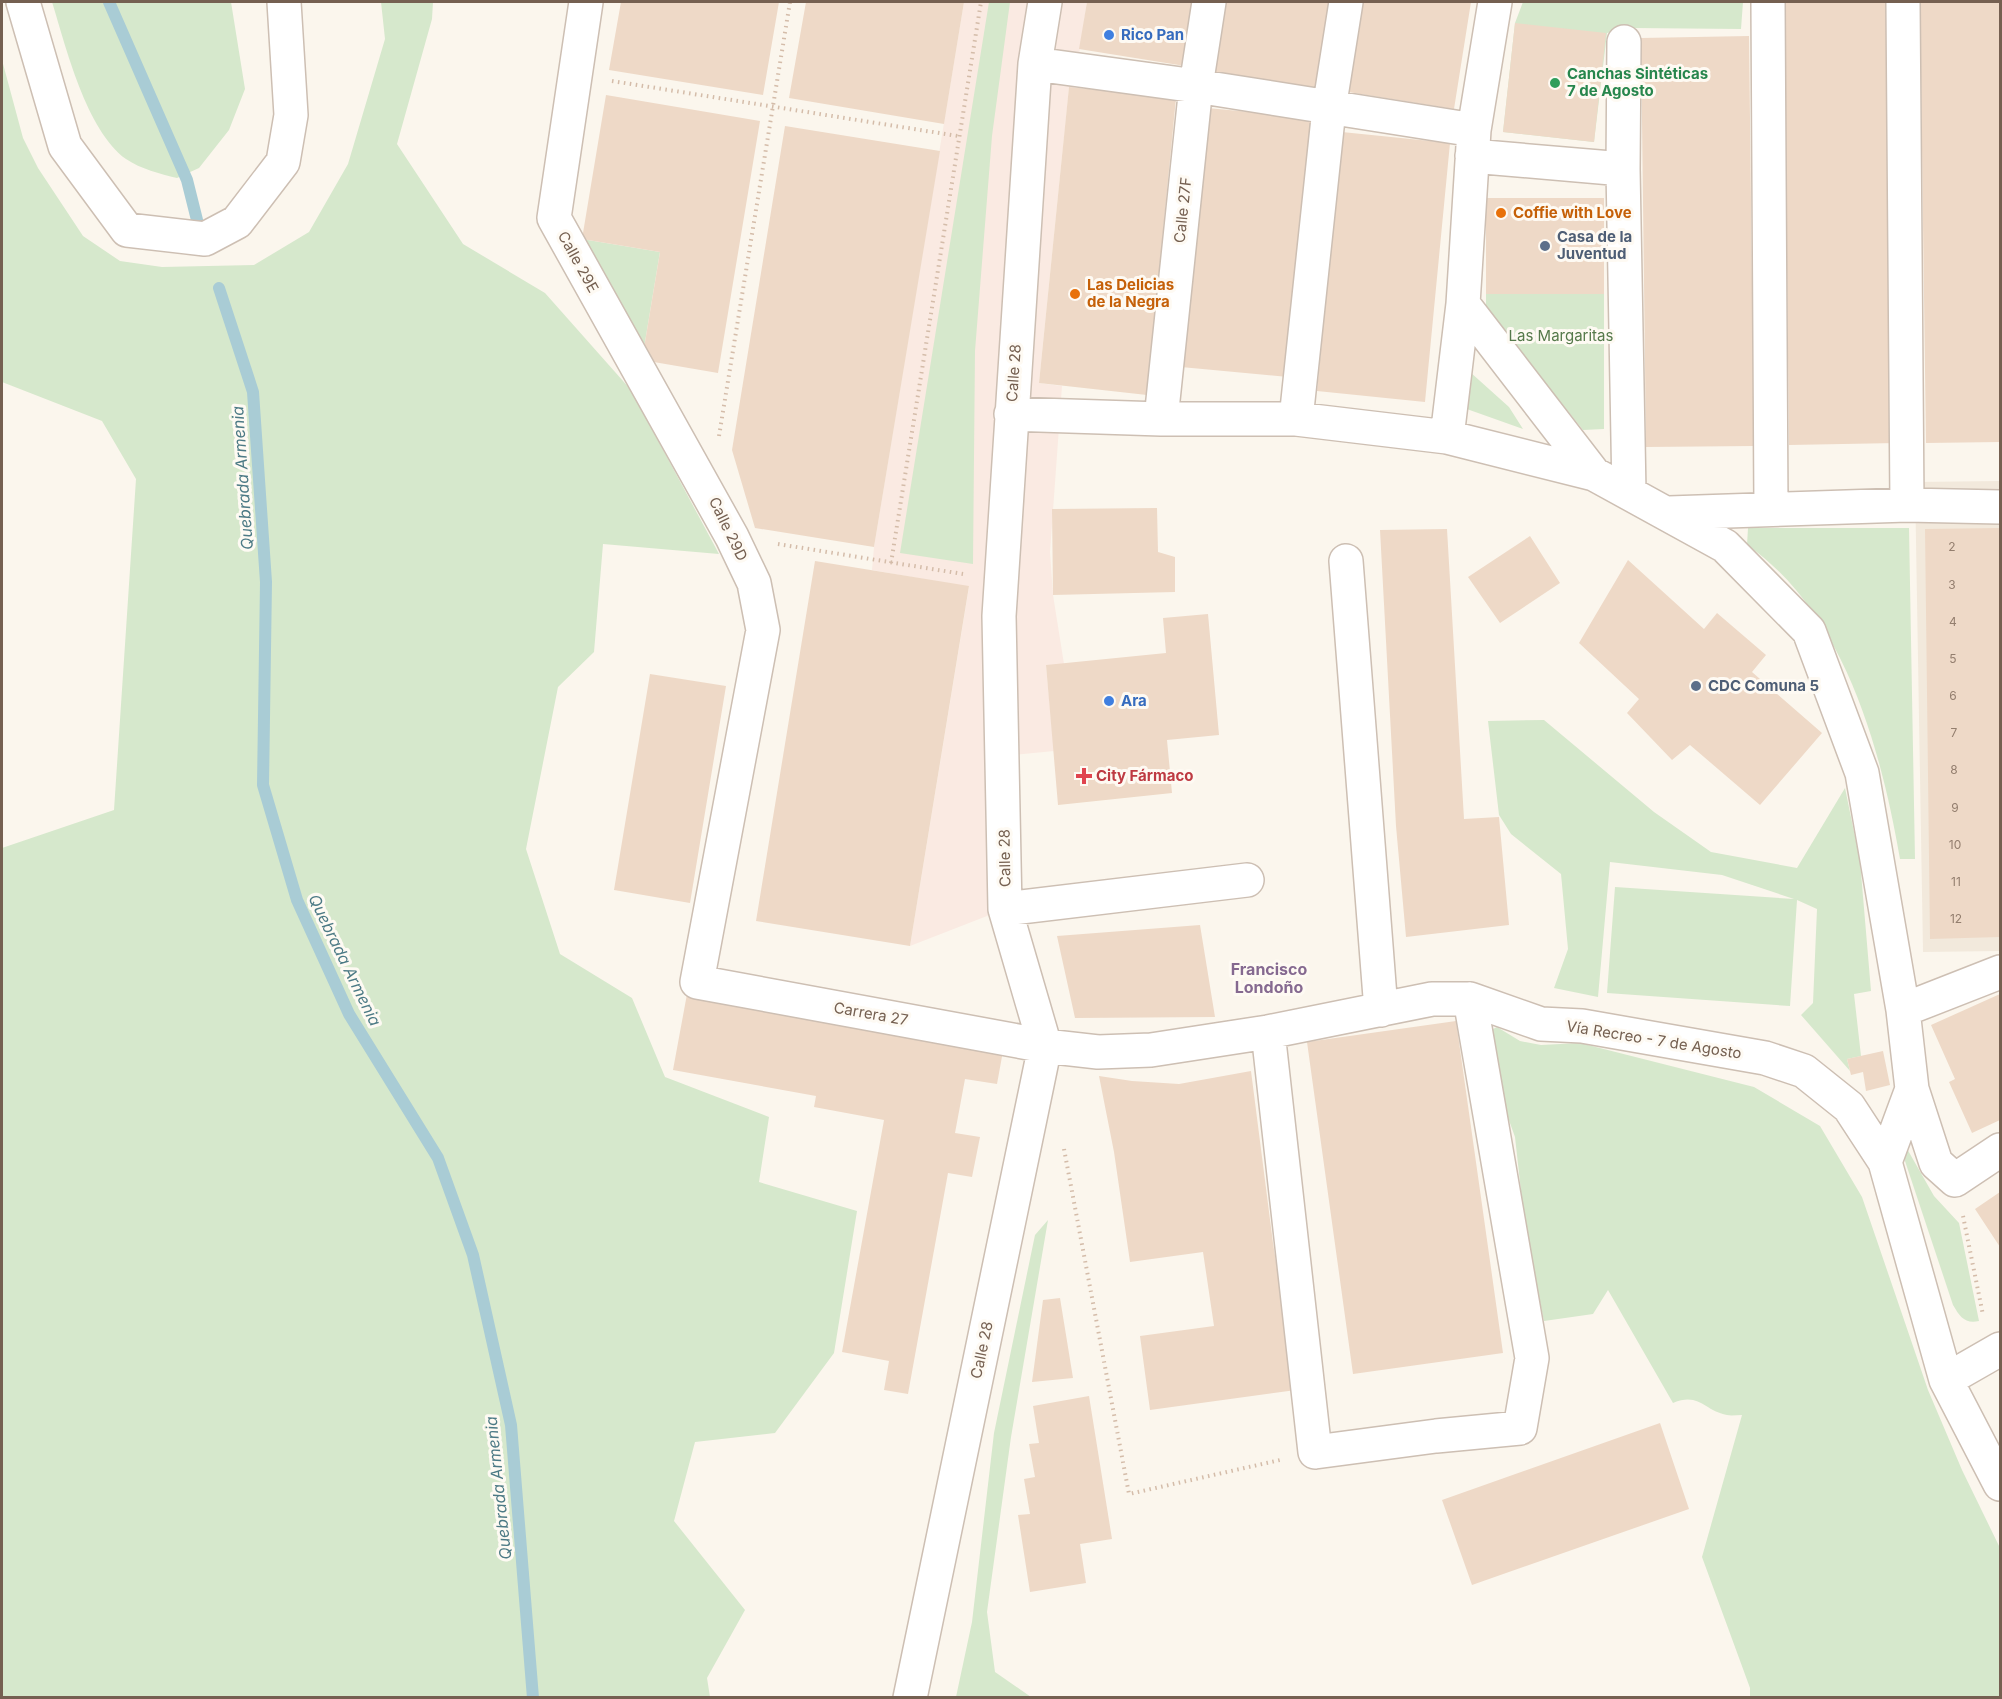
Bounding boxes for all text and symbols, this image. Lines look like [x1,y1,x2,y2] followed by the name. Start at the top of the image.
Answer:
[1121,25,1184,44] place label: Rico Pan
[1102,28,1116,42] marker: Rico Pan
[1567,64,1708,100] place label: Canchas Sintéticas 7 de Agosto
[1548,76,1562,90] marker: Canchas Sintéticas 7 de Agosto
[1170,176,1195,244] street label: Calle 27F
[1513,203,1632,222] place label: Coffie with Love
[1494,206,1508,220] marker: Coffie with Love
[1557,227,1632,263] place label: Casa de la Juventud
[554,228,603,296] street label: Calle 29E
[1538,239,1552,253] marker: Casa de la Juventud
[1087,275,1174,311] place label: Las Delicias de la Negra
[1068,287,1082,301] marker: Las Delicias de la Negra
[1509,326,1614,345] park label: Las Margaritas
[1002,343,1025,403] street label: Calle 28
[227,405,257,551] water label: Quebrada Armenia
[705,494,752,564] street label: Calle 29D
[1948,539,1956,554] house number: 2
[1948,577,1956,592] house number: 3
[1949,614,1957,629] house number: 4
[1949,651,1957,666] house number: 5
[1708,676,1819,695] place label: CDC Comuna 5
[1689,679,1703,693] marker: CDC Comuna 5
[1949,688,1957,703] house number: 6
[1121,691,1147,710] place label: Ara
[1102,694,1116,708] marker: Ara
[1951,725,1958,740] house number: 7
[1950,762,1958,777] house number: 8
[1096,766,1193,785] place label: City Fármaco
[1077,769,1091,783] marker: City Fármaco
[1951,800,1959,815] house number: 9
[994,829,1015,887] street label: Calle 28
[1949,837,1961,852] house number: 10
[1951,874,1961,889] house number: 11
[304,891,386,1029] water label: Quebrada Armenia
[1950,911,1962,926] house number: 12
[1231,959,1307,997] district label: Francisco Londoño
[832,998,910,1029] street label: Carrera 27
[1565,1016,1743,1063] street label: Vía Recreo - 7 de Agosto
[966,1320,997,1380] street label: Calle 28
[481,1415,515,1561] water label: Quebrada Armenia

